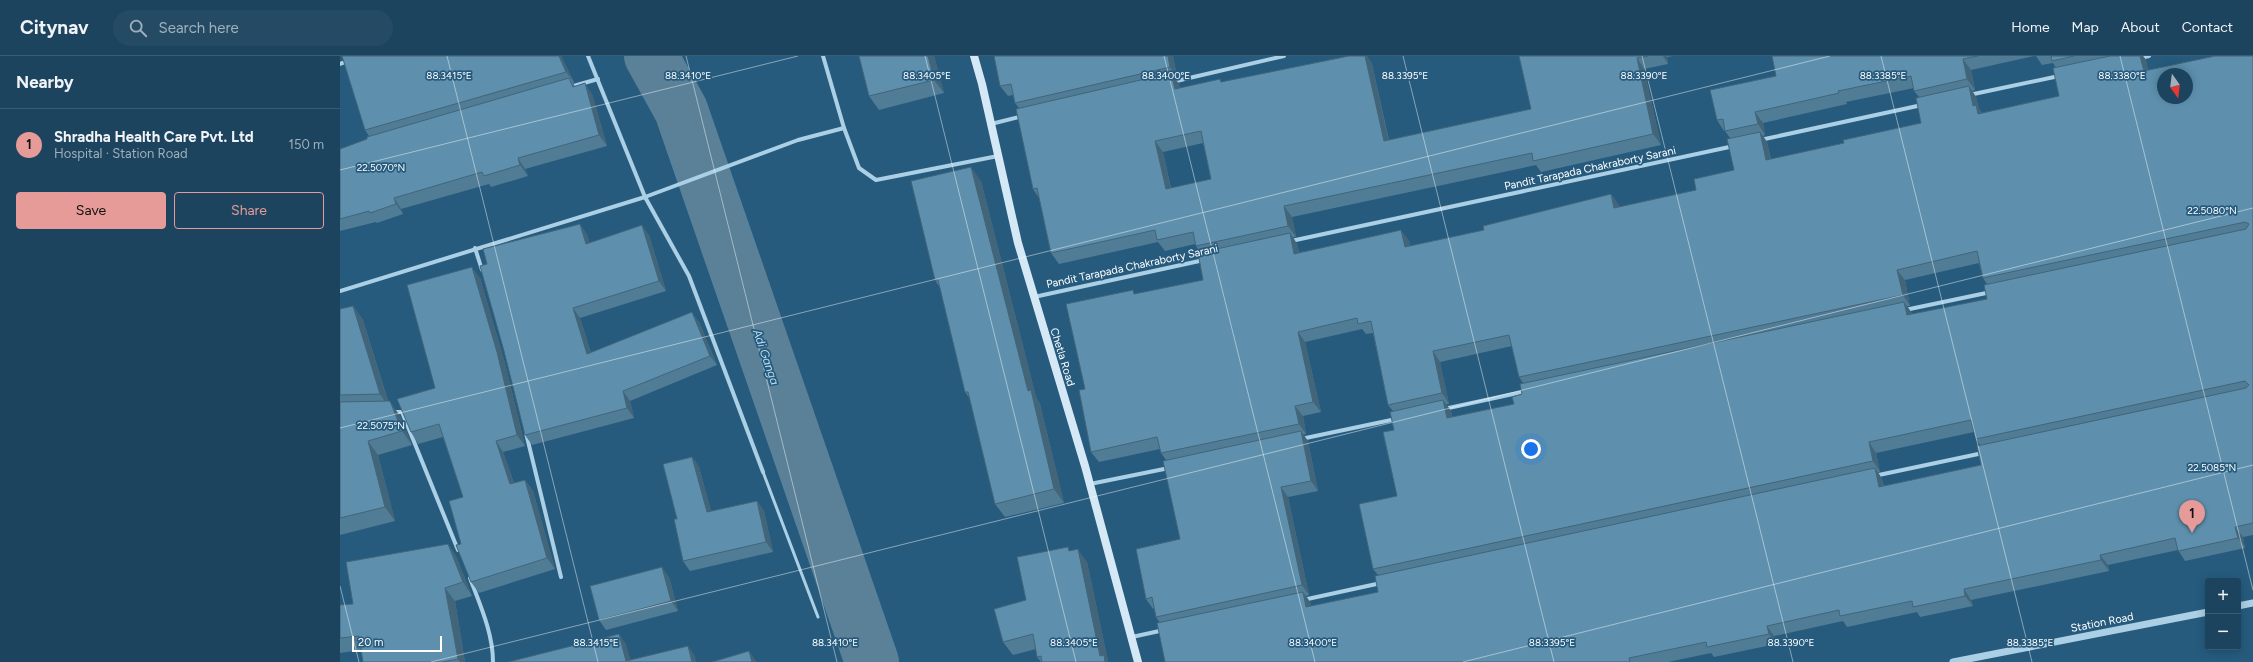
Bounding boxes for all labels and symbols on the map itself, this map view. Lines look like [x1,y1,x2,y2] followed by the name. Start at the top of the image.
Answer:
[2157,68,2193,104] north arrow
[426,69,472,82] text: 88.3415°E
[665,69,711,82] text: 88.3410°E
[903,69,951,82] text: 88.3405°E
[1142,69,1190,82] text: 88.3400°E
[1382,69,1428,82] text: 88.3395°E
[1621,69,1668,82] text: 88.3390°E
[1860,69,1906,82] text: 88.3385°E
[2098,69,2146,82] text: 88.3380°E
[1503,144,1677,193] street label: Pandit Tarapada Chakraborty Sarani
[357,161,405,174] text: 22.5070°N
[2187,204,2237,217] text: 22.5080°N
[1045,242,1219,291] street label: Pandit Tarapada Chakraborty Sarani
[750,326,782,387] water label: Adi Ganga
[1047,326,1078,388] street label: Chetla Road
[357,419,405,432] text: 22.5075°N
[1521,439,1541,459] your location
[2188,461,2236,474] text: 22.5085°N
[2179,500,2205,533] pin: 1
[2070,610,2135,635] street label: Station Road
[352,634,442,653] scale bar
[573,636,619,649] text: 88.3415°E
[812,636,858,649] text: 88.3410°E
[1050,636,1098,649] text: 88.3405°E
[1289,636,1337,649] text: 88.3400°E
[1529,636,1575,649] text: 88.3395°E
[1768,636,1815,649] text: 88.3390°E
[2007,636,2053,649] text: 88.3385°E

